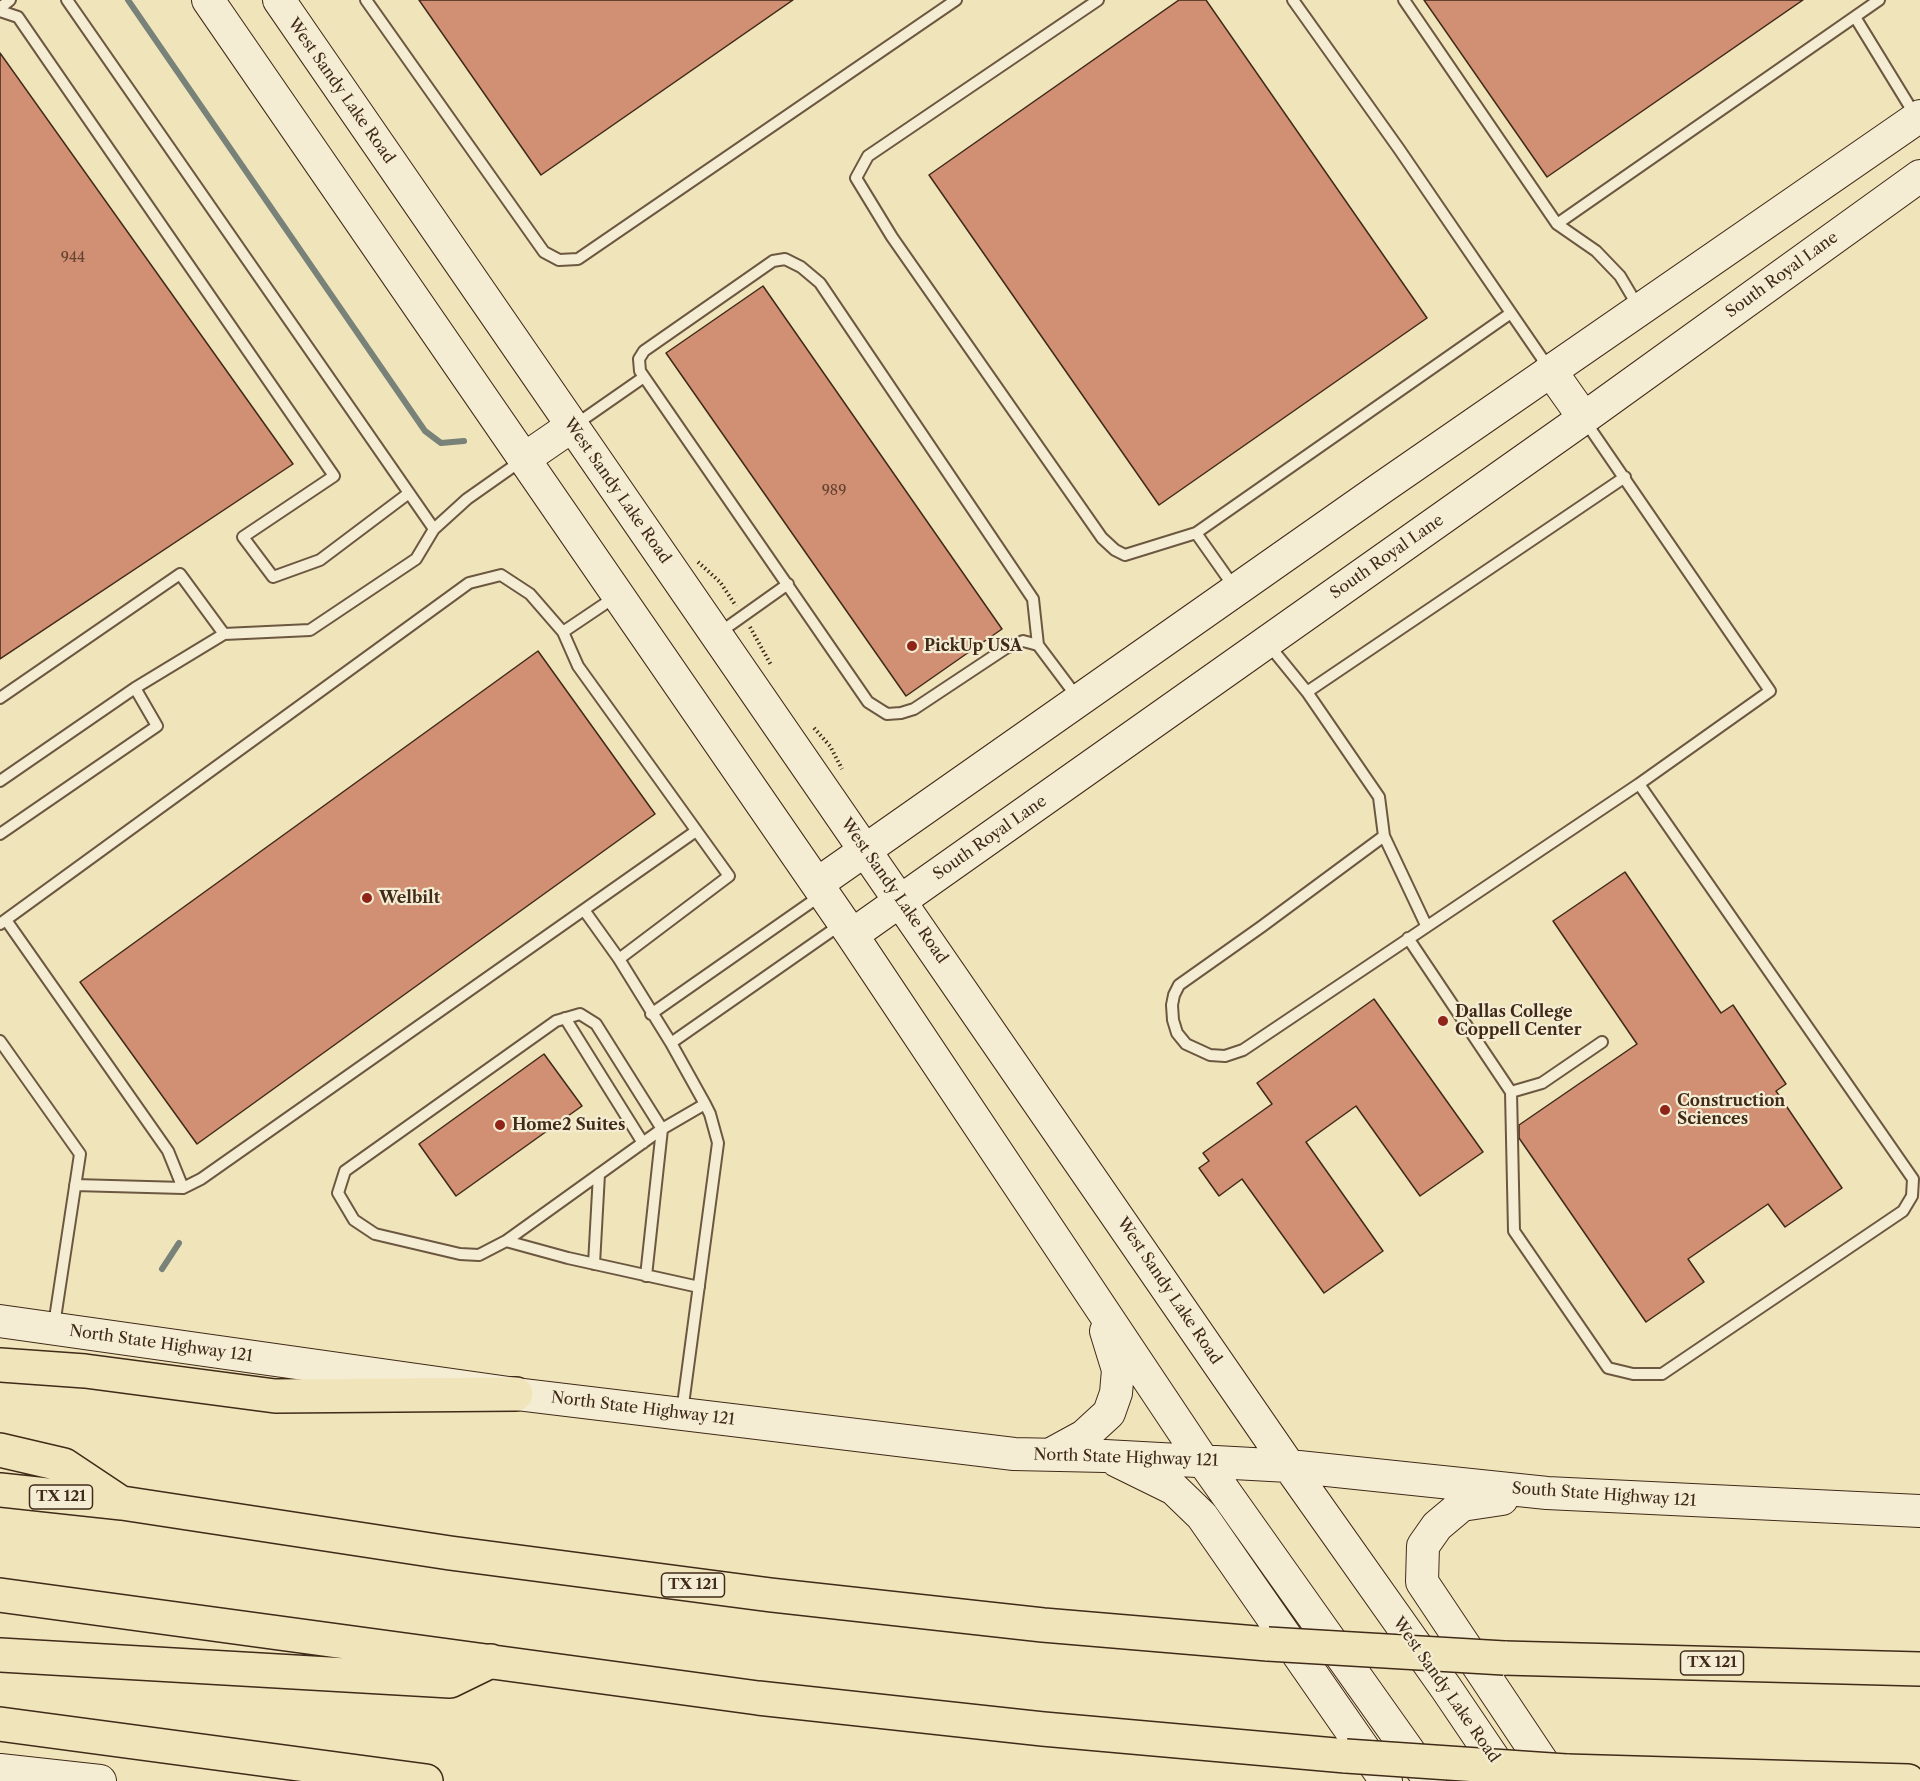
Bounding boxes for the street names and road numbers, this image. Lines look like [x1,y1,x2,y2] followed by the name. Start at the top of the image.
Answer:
[284,15,398,167] street label: West Sandy Lake Road
[1722,228,1842,322] street label: South Royal Lane
[560,415,674,567] street label: West Sandy Lake Road
[1327,511,1447,603] street label: South Royal Lane
[930,792,1050,884] street label: South Royal Lane
[837,815,951,967] street label: West Sandy Lake Road
[1113,1214,1225,1368] street label: West Sandy Lake Road
[68,1322,254,1366] street label: North State Highway 121
[550,1388,736,1430] street label: North State Highway 121
[1033,1445,1219,1471] street label: North State Highway 121
[1511,1479,1697,1511] street label: South State Highway 121
[29,1485,92,1509] road number: TX 121
[662,1573,724,1597] road number: TX 121
[1389,1614,1503,1766] street label: West Sandy Lake Road
[1680,1651,1744,1675] road number: TX 121

